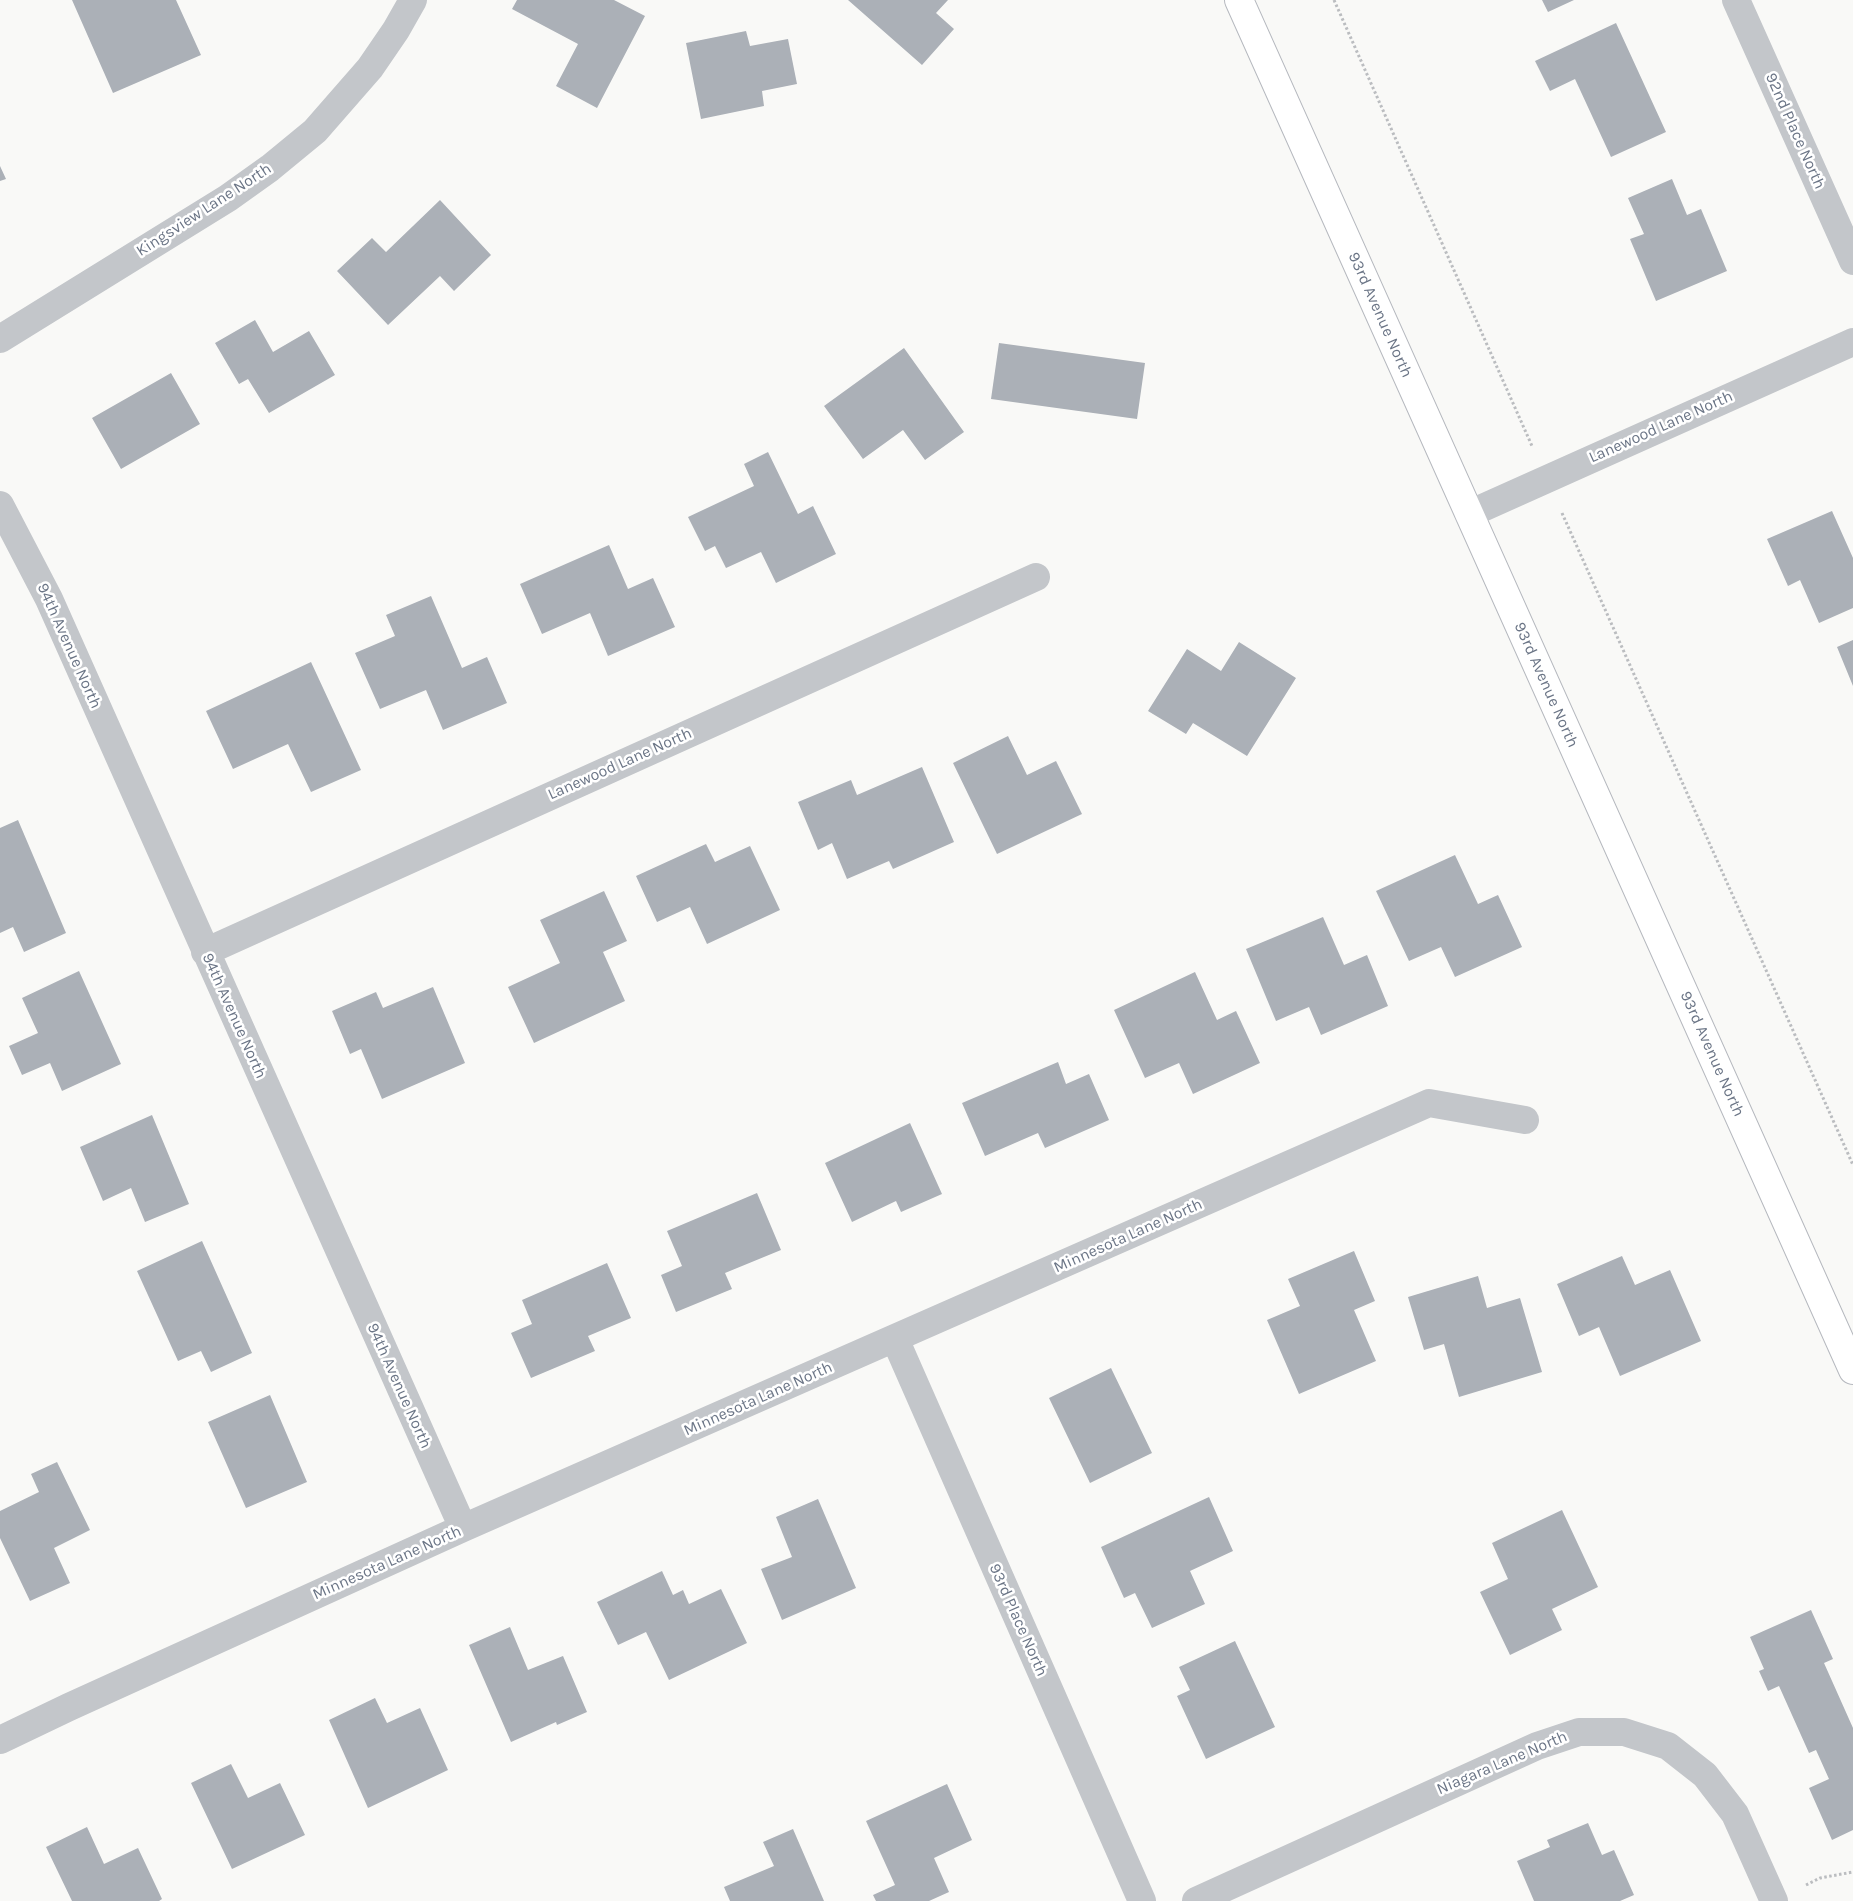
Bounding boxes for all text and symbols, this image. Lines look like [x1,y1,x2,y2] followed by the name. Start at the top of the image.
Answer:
[1761,70,1829,192] street label: 92nd Place North
[133,159,275,261] street label: Kingsview Lane North
[1344,249,1416,381] street label: 93rd Avenue North
[1586,387,1736,467] street label: Lanewood Lane North
[33,580,105,712] street label: 94th Avenue North
[1510,619,1582,751] street label: 93rd Avenue North
[545,724,695,804] street label: Lanewood Lane North
[198,950,270,1082] street label: 94th Avenue North
[1676,988,1748,1120] street label: 93rd Avenue North
[1051,1195,1205,1277] street label: Minnesota Lane North
[363,1320,435,1452] street label: 94th Avenue North
[681,1358,835,1440] street label: Minnesota Lane North
[310,1522,464,1604] street label: Minnesota Lane North
[985,1561,1051,1679] street label: 93rd Place North
[1434,1727,1570,1799] street label: Niagara Lane North

